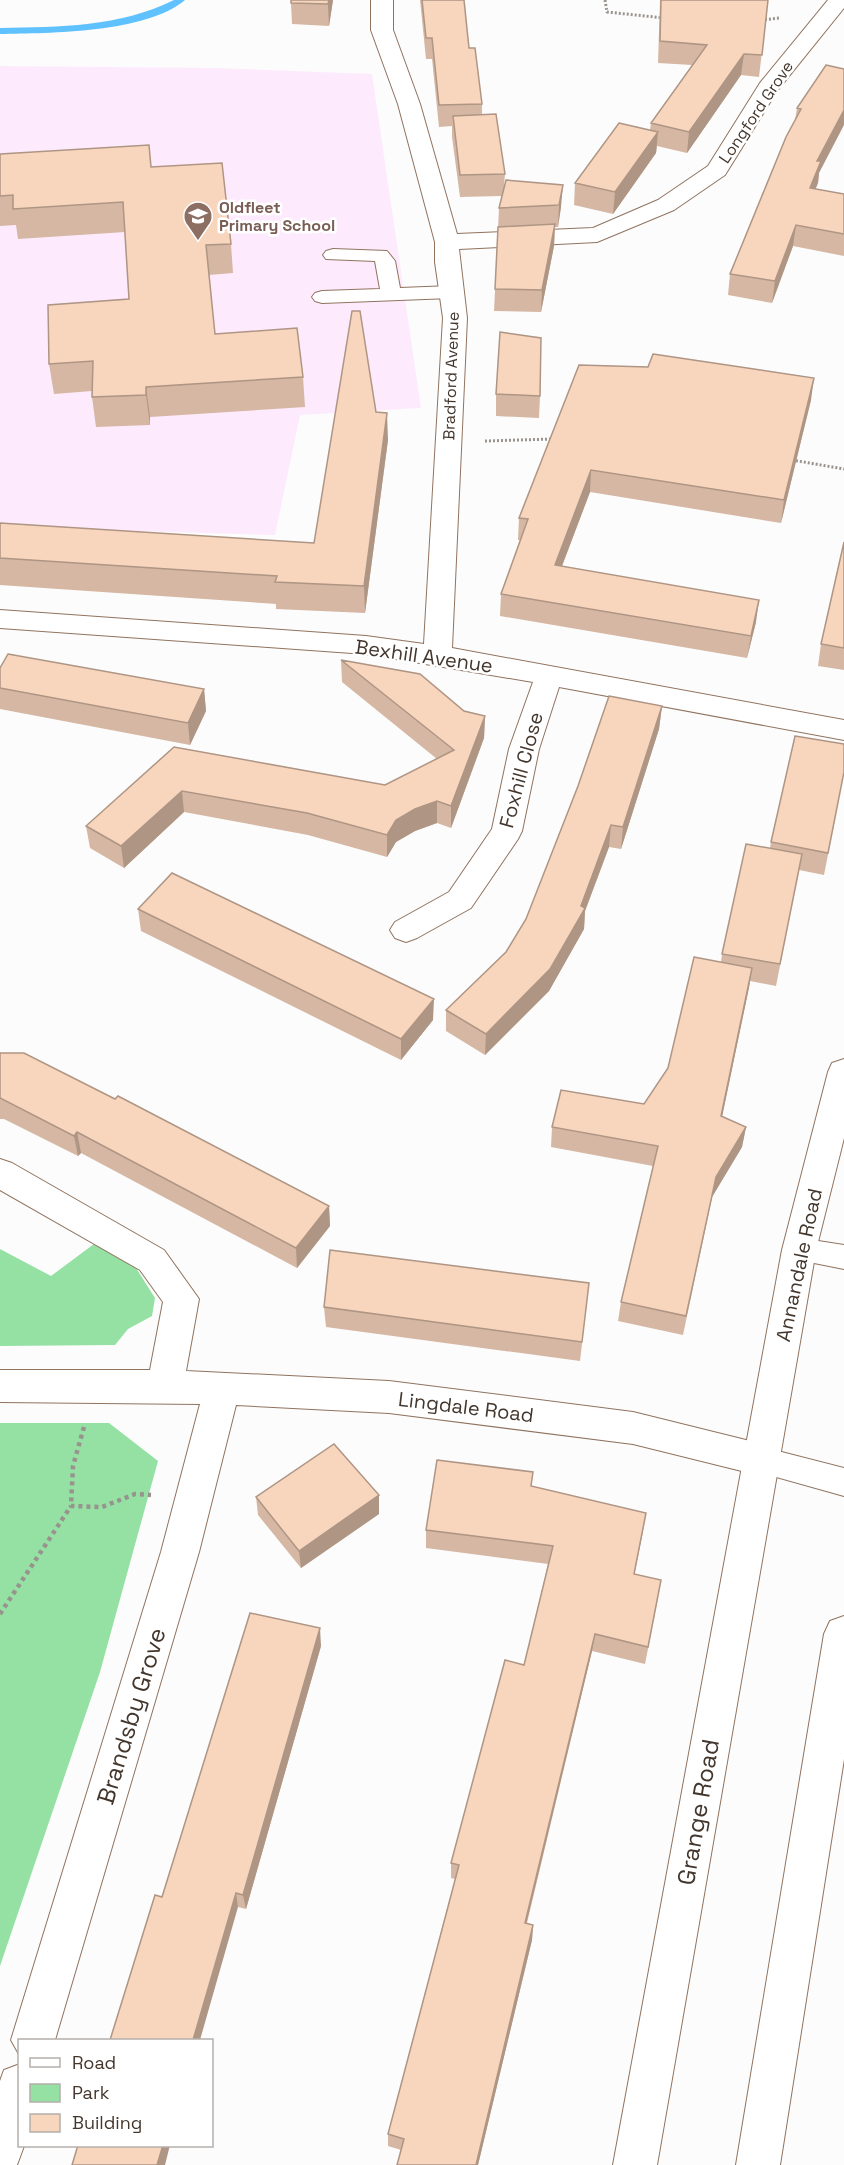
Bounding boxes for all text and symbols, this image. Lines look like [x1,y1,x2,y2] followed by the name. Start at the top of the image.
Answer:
[714,57,798,167] street label: Longford Grove
[219,197,335,236] place label: Oldfleet Primary School
[182,200,214,242] school or university icon: Oldfleet Primary School
[438,311,464,441] street label: Bradford Avenue
[353,633,495,679] street label: Bexhill Avenue
[493,709,549,831] street label: Foxhill Close
[770,1186,828,1344] street label: Annandale Road
[397,1386,535,1428] street label: Lingdale Road
[89,1624,173,1808] street label: Brandsby Grove
[670,1737,726,1887] street label: Grange Road
[18,2039,213,2147] legend
[72,2051,116,2074] text: Road
[72,2081,110,2104] text: Park
[72,2111,142,2134] text: Building

